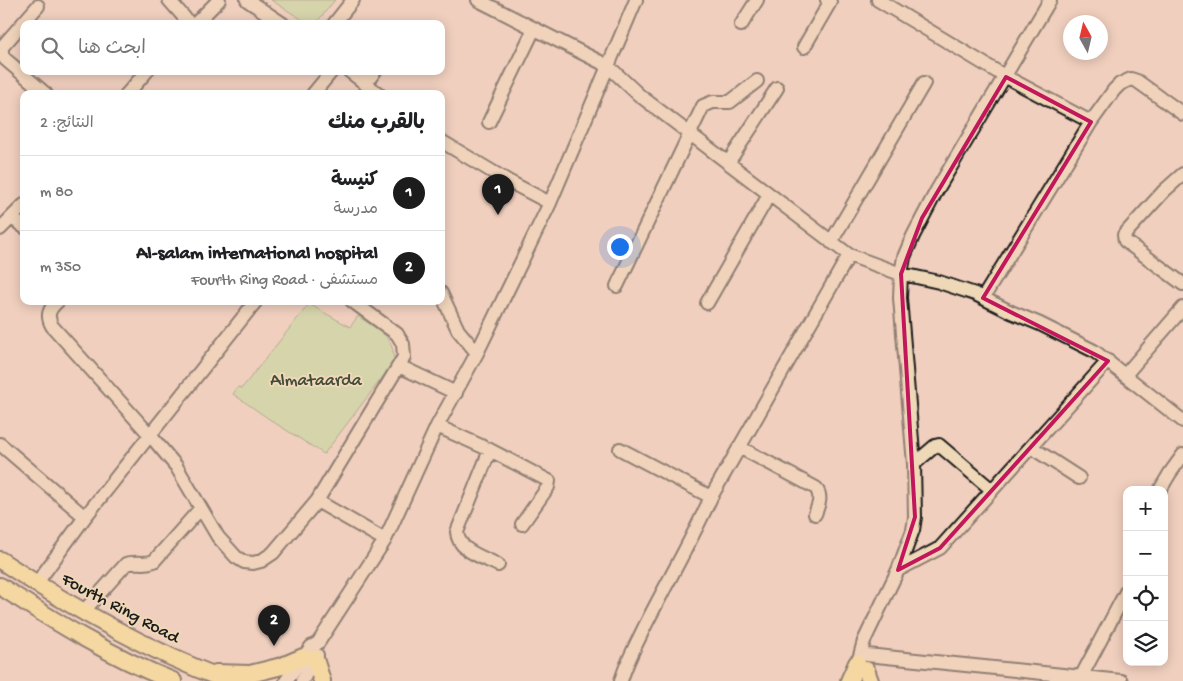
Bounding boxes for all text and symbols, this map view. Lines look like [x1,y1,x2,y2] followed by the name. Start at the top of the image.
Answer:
[1063,15,1108,60] north arrow
[20,20,445,75] search box
[38,34,66,62] icon: search
[78,38,146,61] text: ابحث هنا
[328,112,425,137] text: بالقرب منك
[40,115,94,134] text: النتائج: 2
[331,170,378,193] text: كنيسة
[482,174,514,215] pin: 1
[40,184,73,203] text: 80 m
[406,184,412,203] text: 1
[333,201,378,220] text: مدرسة
[607,234,633,260] your location
[136,243,378,266] text: Al-salam international hospital
[40,259,81,278] text: 350 m
[405,259,413,278] text: 2
[191,272,378,291] text: مستشفى · Fourth Ring Road
[270,371,363,392] park label: Almataarda
[1123,486,1168,666] map controls
[1123,486,1168,531] button: +
[1123,531,1168,576] button: −
[56,569,184,650] street label: Fourth Ring Road
[1123,576,1168,621] button: locate
[258,605,290,646] pin: 2
[1123,621,1168,666] button: layers

